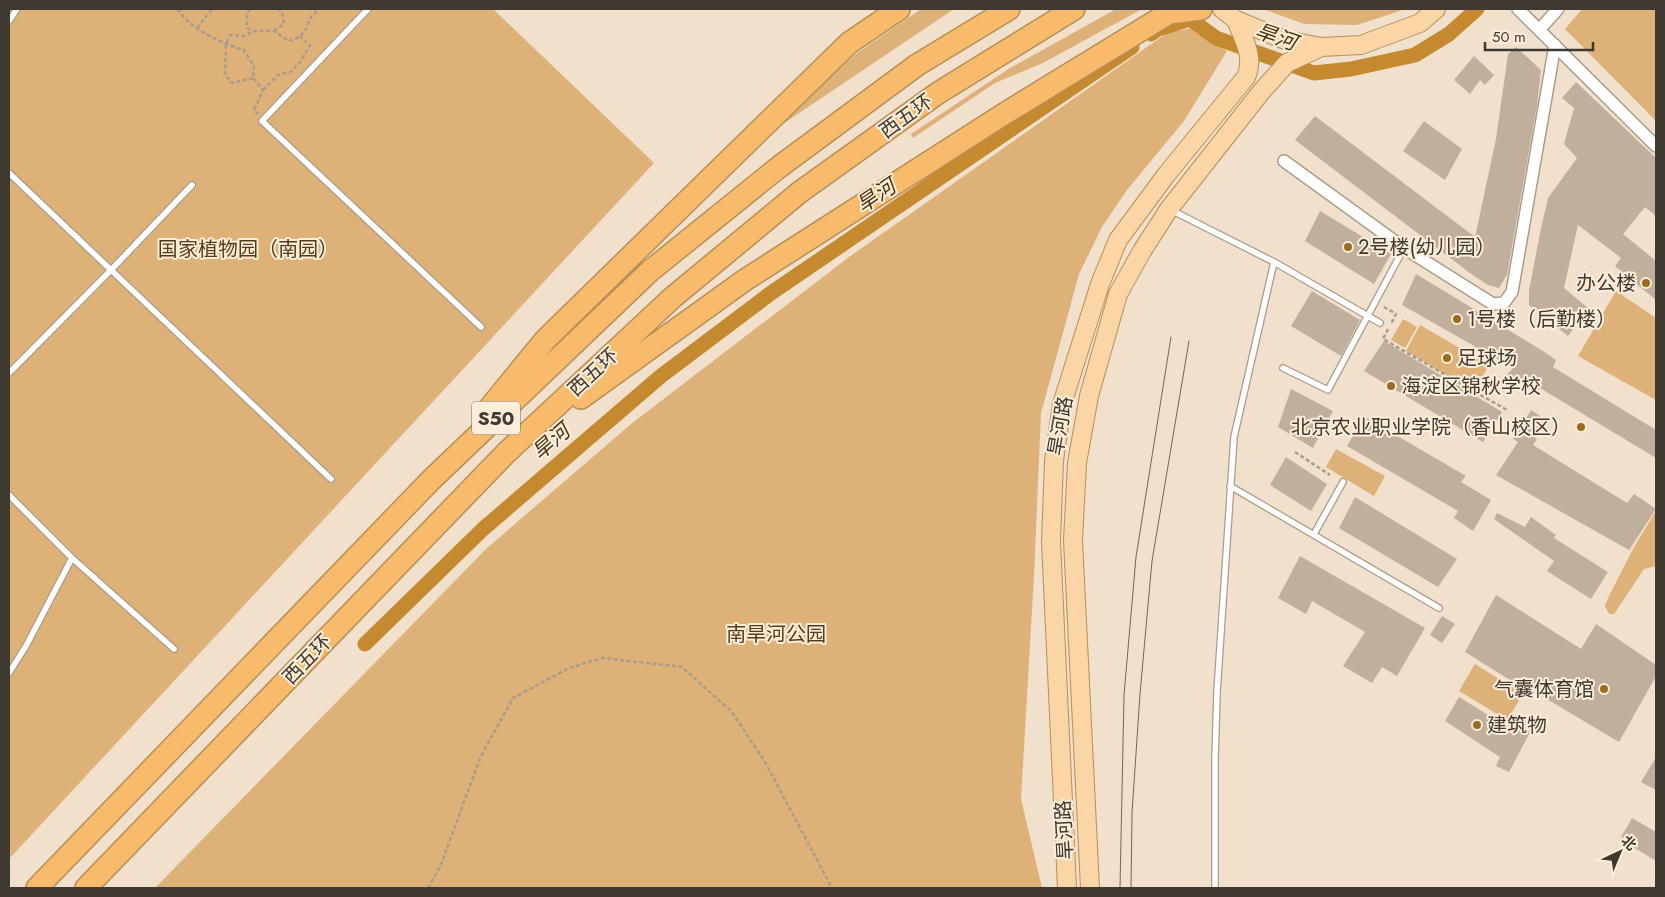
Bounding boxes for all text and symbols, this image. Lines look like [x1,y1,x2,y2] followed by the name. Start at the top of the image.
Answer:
[1251,16,1305,59] water label: 旱河
[1485,20,1592,52] scale bar
[1492,26,1526,48] text: 50 m
[874,87,939,146] street label: 西五环
[850,170,905,220] water label: 旱河
[1358,233,1496,262] place label: 2号楼(幼儿园）
[158,235,338,264] park label: 国家植物园（南园）
[1342,241,1354,253] marker: 2号楼(幼儿园）
[1576,269,1636,298] place label: 办公楼
[1640,277,1652,289] marker: 办公楼
[1467,305,1616,334] place label: 1号楼（后勤楼）
[1451,313,1463,325] marker: 1号楼（后勤楼）
[562,341,625,403] street label: 西五环
[1457,344,1517,373] place label: 足球场
[1441,352,1453,364] marker: 足球场
[1401,372,1541,401] place label: 海淀区锦秋学校
[1385,380,1397,392] marker: 海淀区锦秋学校
[1041,394,1080,458] street label: 旱河路
[472,402,520,434] road number: S50
[1291,413,1571,442] place label: 北京农业职业学院（香山校区）
[525,414,580,467] water label: 旱河
[1575,421,1587,433] marker: 北京农业职业学院（香山校区）
[726,620,826,649] park label: 南旱河公园
[276,628,339,691] street label: 西五环
[1494,675,1594,704] place label: 气囊体育馆
[1598,683,1610,695] marker: 气囊体育馆
[1487,711,1547,740] place label: 建筑物
[1471,719,1483,731] marker: 建筑物
[1048,799,1081,861] street label: 旱河路
[1595,827,1645,877] north arrow
[1617,831,1641,855] text: 北

